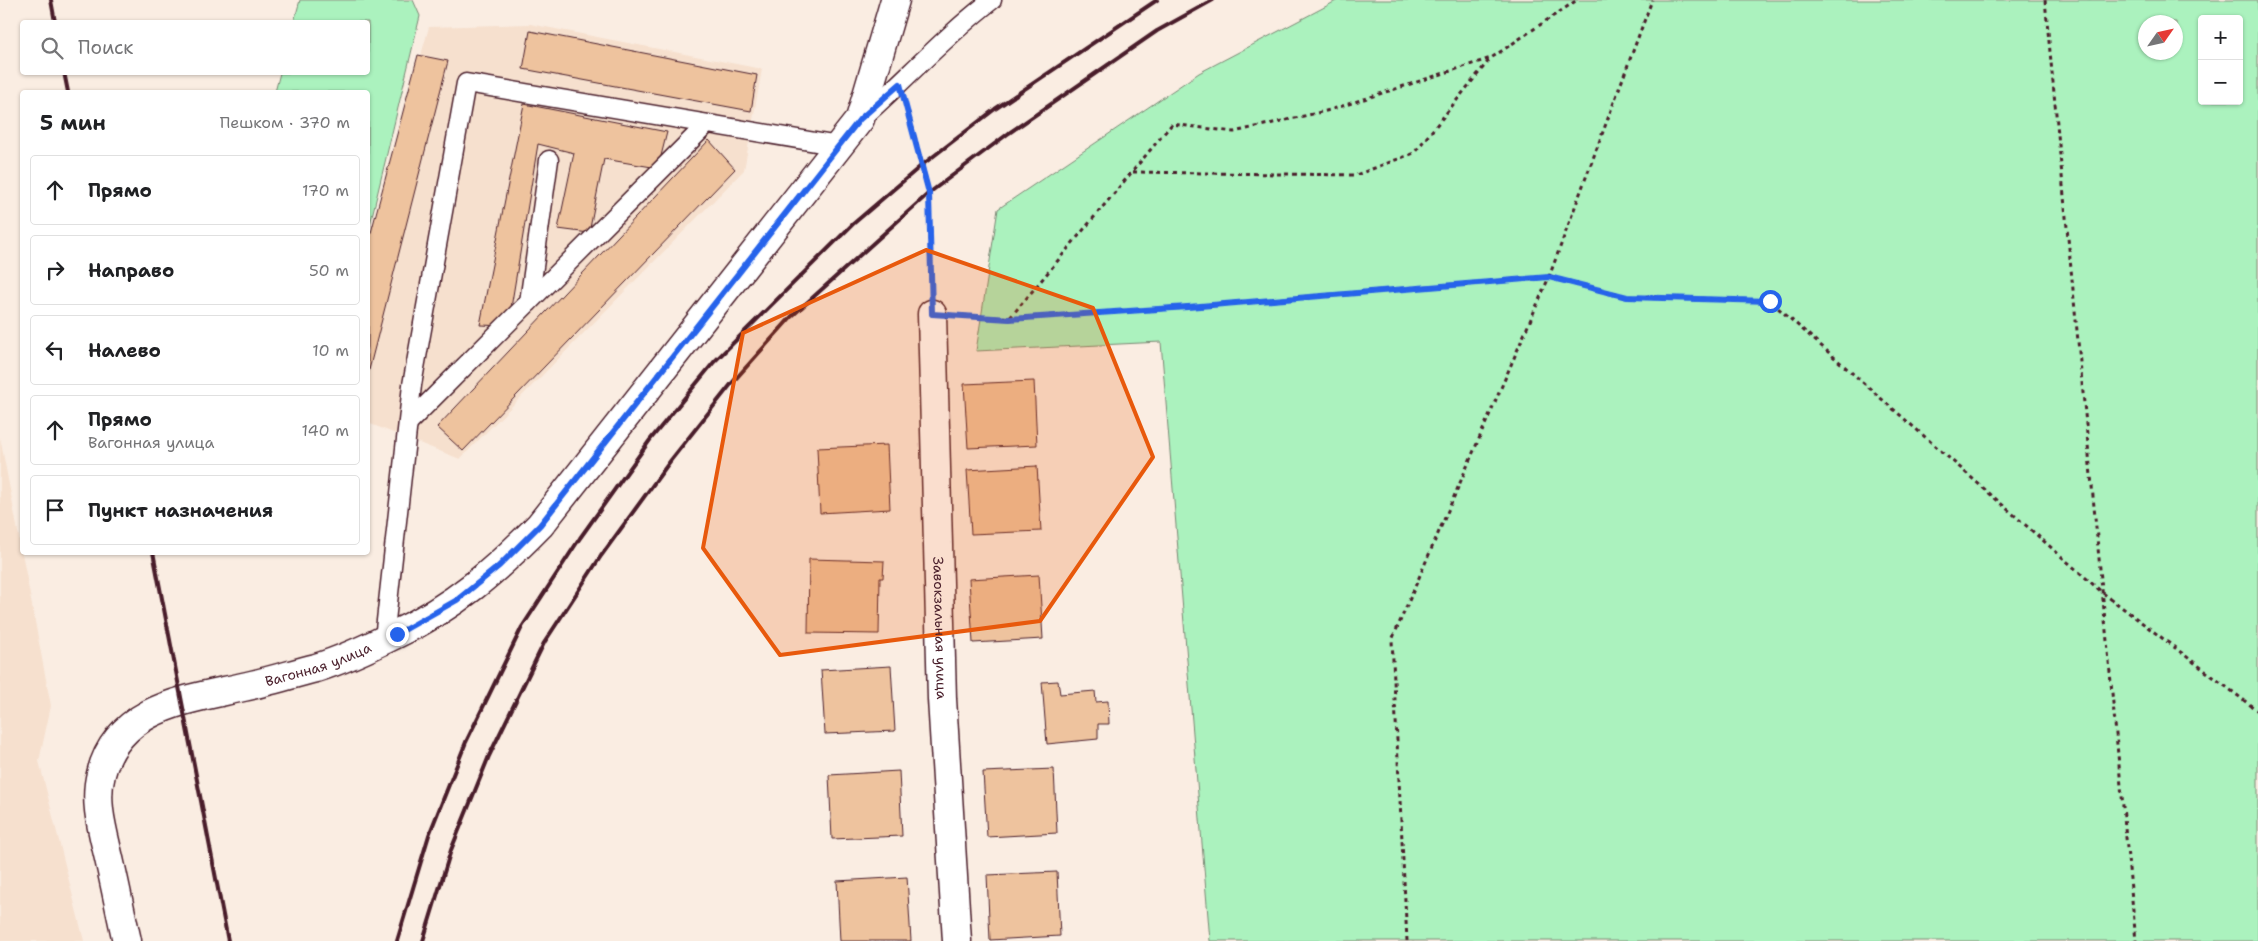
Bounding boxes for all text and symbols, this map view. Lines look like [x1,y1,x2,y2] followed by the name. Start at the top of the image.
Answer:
[2138,15,2183,60] north arrow
[2198,15,2243,105] map controls
[2198,15,2243,60] button: +
[20,20,370,75] search box
[38,34,66,62] icon: search
[78,35,133,60] text: Поиск
[2198,60,2243,105] button: −
[40,109,106,137] text: 5 мин
[220,112,350,133] text: Пешком · 370 m
[41,176,69,204] icon: ahead
[88,178,152,203] text: Прямо
[302,180,349,201] text: 170 m
[41,256,69,284] icon: right
[88,258,174,283] text: Направо
[309,260,349,281] text: 50 m
[1759,290,1782,313] route start
[41,336,69,364] icon: left
[88,338,161,363] text: Налево
[312,340,349,361] text: 10 m
[88,407,152,432] text: Прямо
[41,416,69,444] icon: ahead
[302,420,349,441] text: 140 m
[88,432,214,453] text: Вагонная улица
[41,496,69,524] icon: arrive
[88,498,273,523] text: Пункт назначения
[929,556,951,700] street label: Завокзальная улица
[386,623,409,646] route end
[263,638,374,690] street label: Вагонная улица

